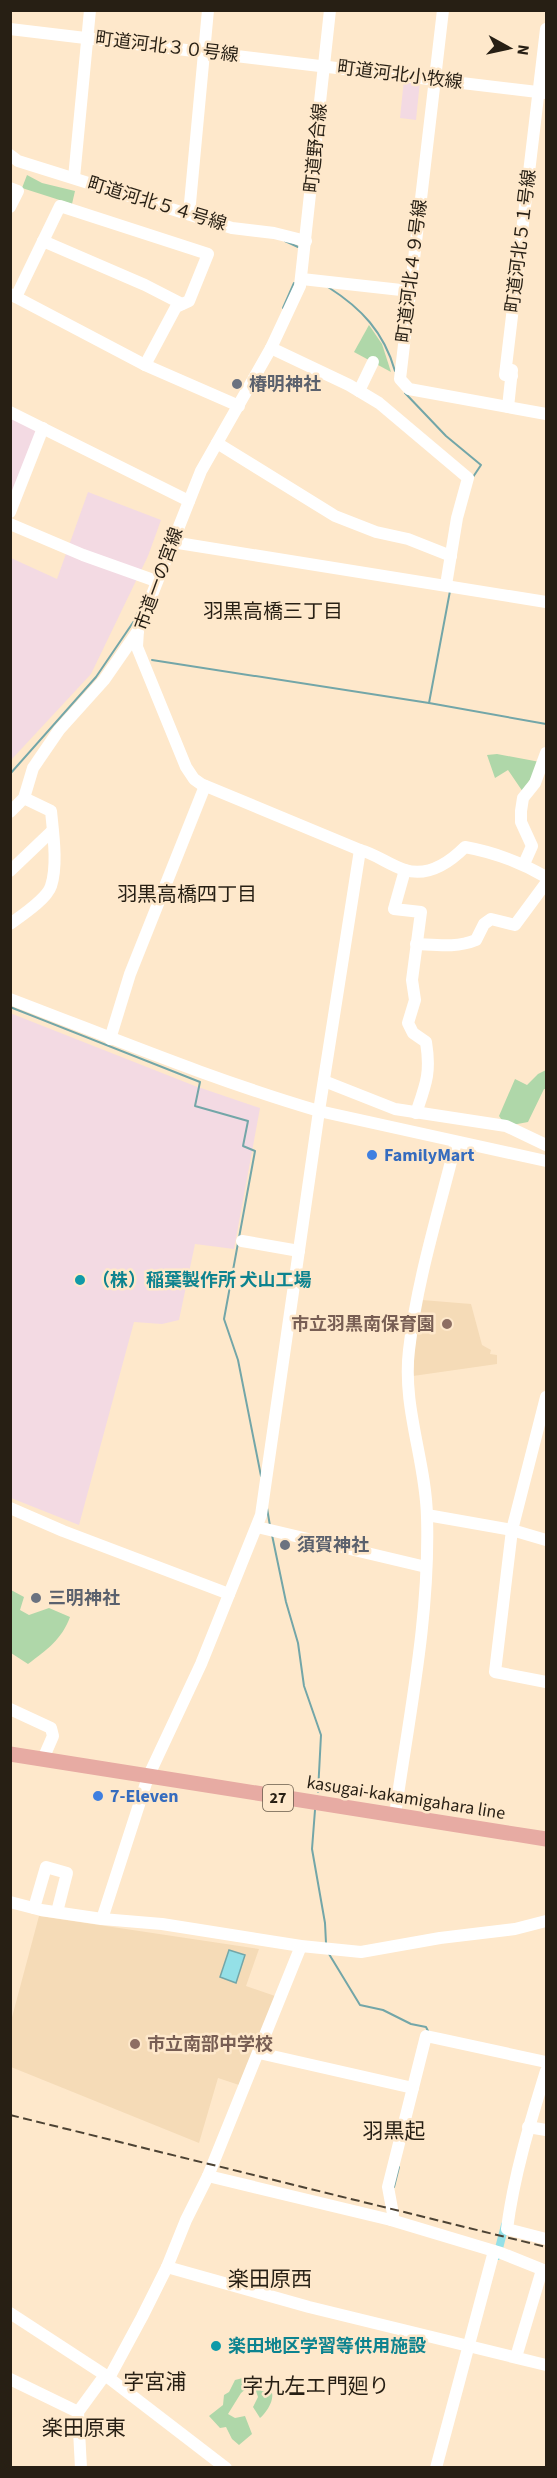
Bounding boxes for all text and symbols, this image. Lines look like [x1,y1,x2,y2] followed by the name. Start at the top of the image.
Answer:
[479,18,539,78] north arrow
[94,26,240,68] street label: 町道河北３０号線
[511,43,534,57] text: N
[336,55,464,95] street label: 町道河北小牧線
[299,102,333,194] street label: 町道野合線
[500,168,542,314] street label: 町道河北５１号線
[84,171,230,237] street label: 町道河北５４号線
[391,198,433,344] street label: 町道河北４９号線
[249,372,321,397] place label: 椿明神社
[230,377,244,391] marker: 椿明神社
[129,524,189,634] street label: 市道一の宮線
[203,598,343,626] district label: 羽黒高橋三丁目
[117,881,257,909] district label: 羽黒高橋四丁目
[384,1143,475,1168] place label: FamilyMart
[365,1148,379,1162] marker: FamilyMart
[92,1268,312,1293] place label: （株）稲葉製作所 犬山工場
[73,1273,87,1287] marker: （株）稲葉製作所 犬山工場
[291,1312,435,1337] place label: 市立羽黒南保育園
[440,1317,454,1331] marker: 市立羽黒南保育園
[297,1533,369,1558] place label: 須賀神社
[278,1538,292,1552] marker: 須賀神社
[48,1586,120,1611] place label: 三明神社
[29,1591,43,1605] marker: 三明神社
[305,1770,507,1826] street label: kasugai-kakamigahara line
[110,1784,179,1809] place label: 7-Eleven
[263,1785,293,1811] road number: 27
[91,1789,105,1803] marker: 7-Eleven
[147,2032,273,2057] place label: 市立南部中学校
[128,2037,142,2051] marker: 市立南部中学校
[363,2116,426,2146] district label: 羽黒起
[228,2264,312,2294] district label: 楽田原西
[228,2334,426,2359] place label: 楽田地区学習等供用施設
[209,2339,223,2353] marker: 楽田地区学習等供用施設
[124,2367,187,2397] district label: 字宮浦
[243,2371,390,2401] district label: 字九左エ門廻り
[42,2413,126,2443] district label: 楽田原東

